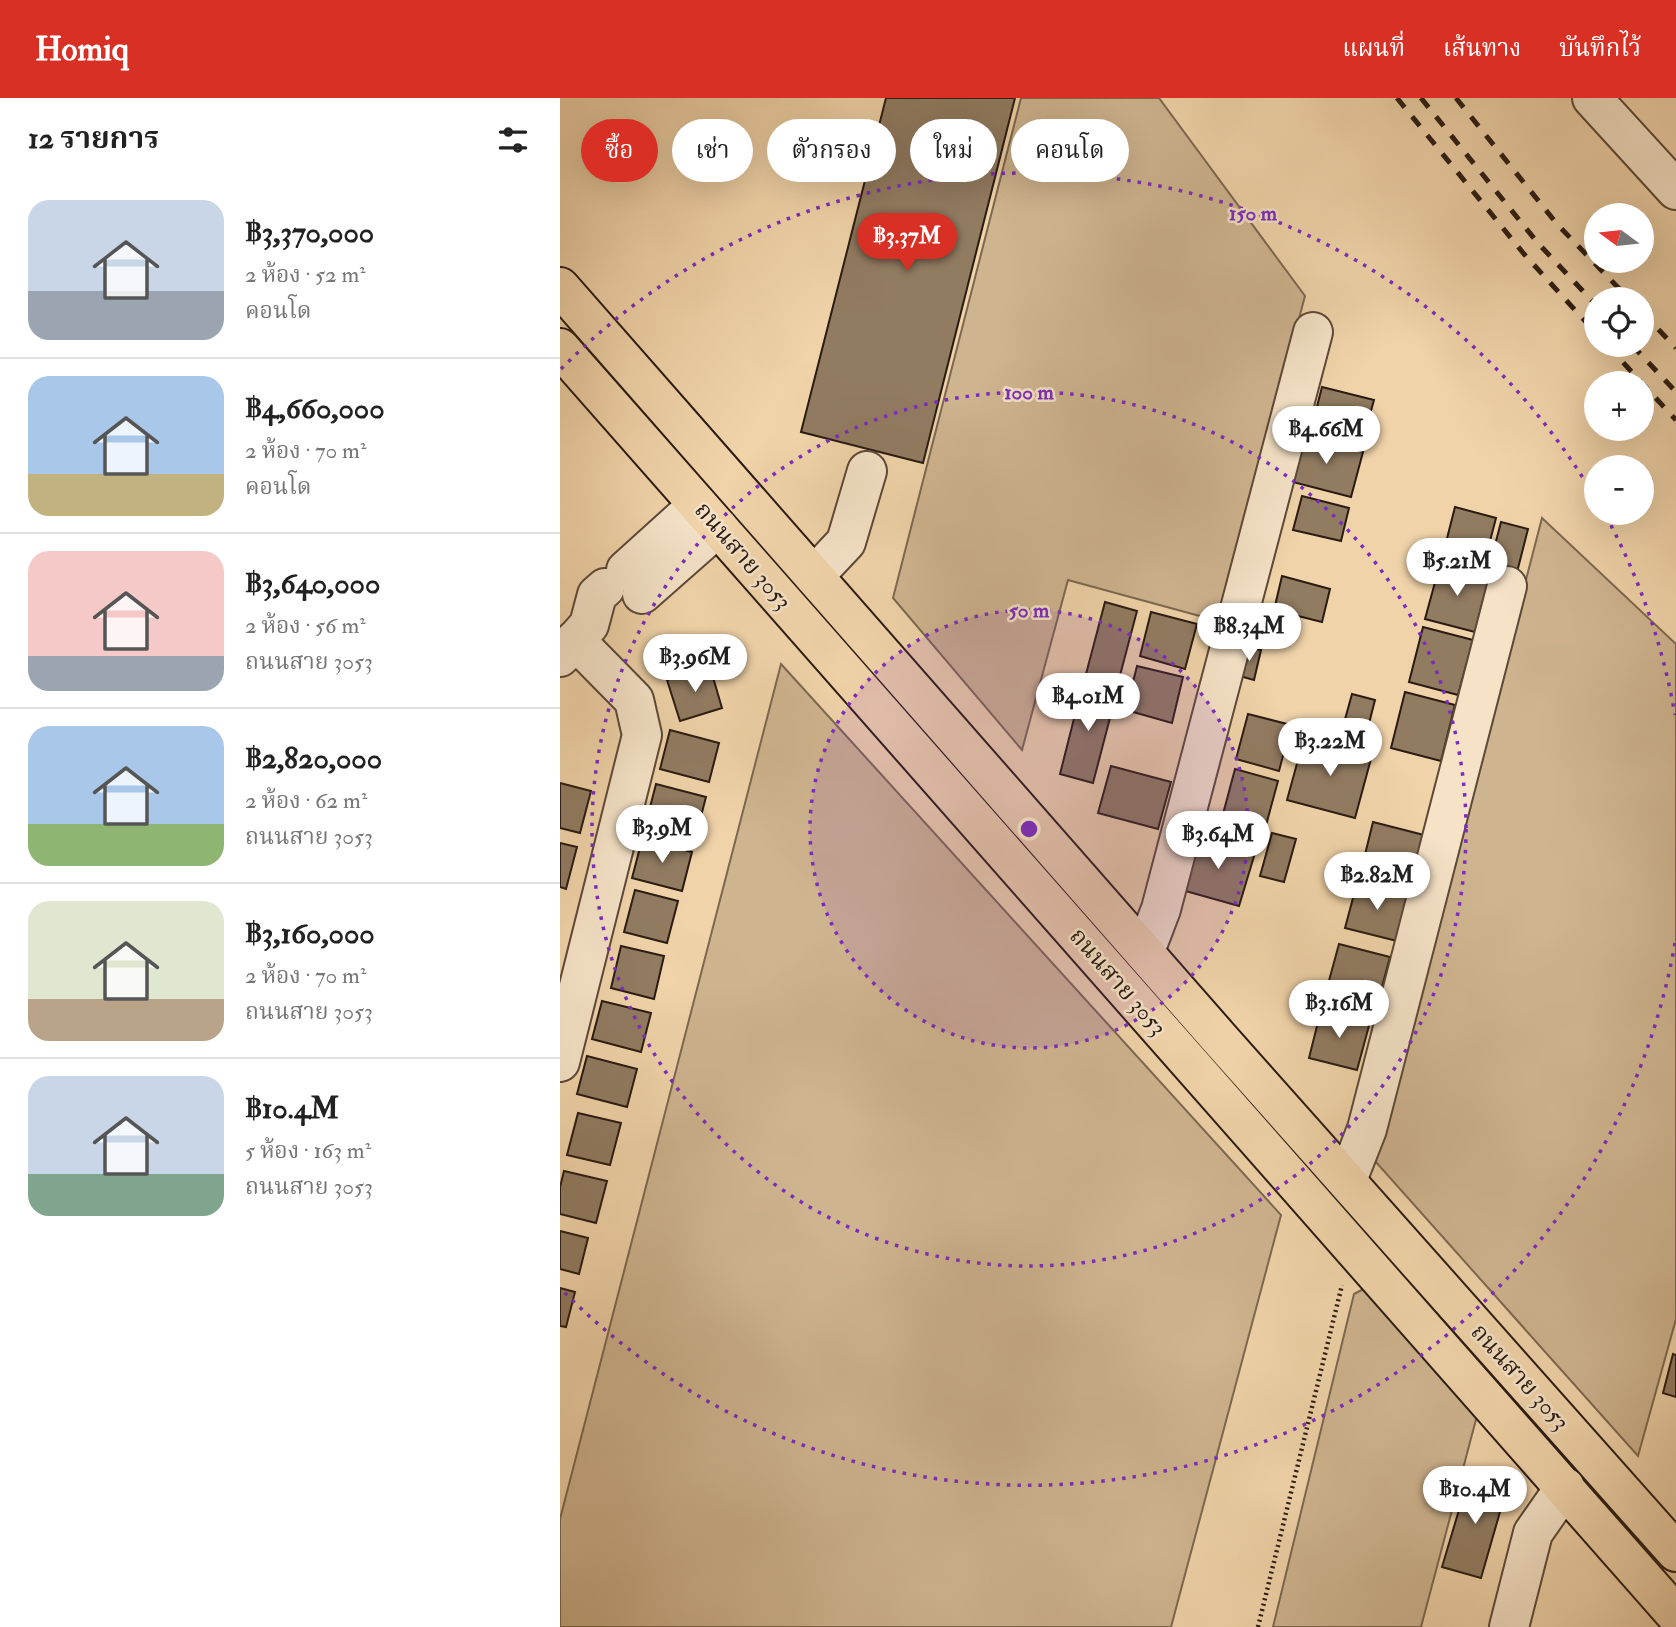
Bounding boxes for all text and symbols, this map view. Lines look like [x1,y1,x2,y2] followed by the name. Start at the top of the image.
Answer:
[35,29,129,70] text: Homiq
[1342,33,1405,64] text: แผนที่
[1443,33,1521,64] text: เส้นทาง
[1559,33,1641,64] text: บันทึกไว้
[581,119,658,182] chip: ซื้อ
[672,119,753,182] chip: เช่า
[767,119,896,182] chip: ตัวกรอง
[910,119,997,182] chip: ใหม่
[1011,119,1129,182] chip: คอนโด
[28,120,159,157] text: 12 รายการ
[494,121,532,159] icon: filters
[1229,200,1278,227] text: 150 m
[1584,203,1654,273] north arrow
[1584,203,1654,525] map controls
[245,214,374,251] text: ฿3,370,000
[850,214,964,273] pin: ฿3.37M
[873,221,941,250] text: ฿3.37M
[84,228,168,312] icon: home
[245,260,366,289] text: 2 ห้อง · 52 m²
[1584,287,1654,357] button: locate
[245,296,312,325] text: คอนโด
[1584,371,1654,441] button: +
[1004,379,1055,406] text: 100 m
[245,390,385,427] text: ฿4,660,000
[84,404,168,488] icon: home
[1269,406,1383,466] pin: ฿4.66M
[1288,414,1364,443] text: ฿4.66M
[245,436,366,465] text: 2 ห้อง · 70 m²
[1584,455,1654,525] button: −
[245,472,312,501] text: คอนโด
[688,495,798,617] street label: ถนนสาย 3053
[1400,538,1514,598] pin: ฿5.21M
[1422,546,1492,575] text: ฿5.21M
[245,565,380,602] text: ฿3,640,000
[84,579,168,663] icon: home
[1009,597,1050,624] text: 50 m
[1192,603,1306,663] pin: ฿8.34M
[245,611,366,640] text: 2 ห้อง · 56 m²
[1213,611,1285,640] text: ฿8.34M
[638,634,752,694] pin: ฿3.96M
[659,642,731,671] text: ฿3.96M
[245,647,373,676] text: ถนนสาย 3053
[1031,674,1145,733] pin: ฿4.01M
[1052,681,1124,710] text: ฿4.01M
[1273,718,1387,778] pin: ฿3.22M
[1294,726,1366,755] text: ฿3.22M
[245,740,382,777] text: ฿2,820,000
[84,754,168,838] icon: home
[245,786,367,815] text: 2 ห้อง · 62 m²
[613,806,711,865] pin: ฿3.9M
[1161,812,1275,871] pin: ฿3.64M
[632,813,692,842] text: ฿3.9M
[1017,817,1041,841] centre of rings
[1182,819,1254,848] text: ฿3.64M
[245,822,373,851] text: ถนนสาย 3053
[1320,852,1434,912] pin: ฿2.82M
[1340,860,1414,889] text: ฿2.82M
[245,915,375,952] text: ฿3,160,000
[1063,921,1173,1043] street label: ถนนสาย 3053
[84,929,168,1013] icon: home
[245,961,366,990] text: 2 ห้อง · 70 m²
[1282,981,1396,1040] pin: ฿3.16M
[1305,988,1373,1017] text: ฿3.16M
[245,997,373,1026] text: ถนนสาย 3053
[245,1090,339,1127] text: ฿10.4M
[84,1104,168,1188] icon: home
[245,1136,371,1165] text: 5 ห้อง · 163 m²
[245,1172,373,1201] text: ถนนสาย 3053
[1464,1317,1576,1437] street label: ถนนสาย 3053
[1418,1466,1532,1526] pin: ฿10.4M
[1439,1474,1511,1503] text: ฿10.4M

